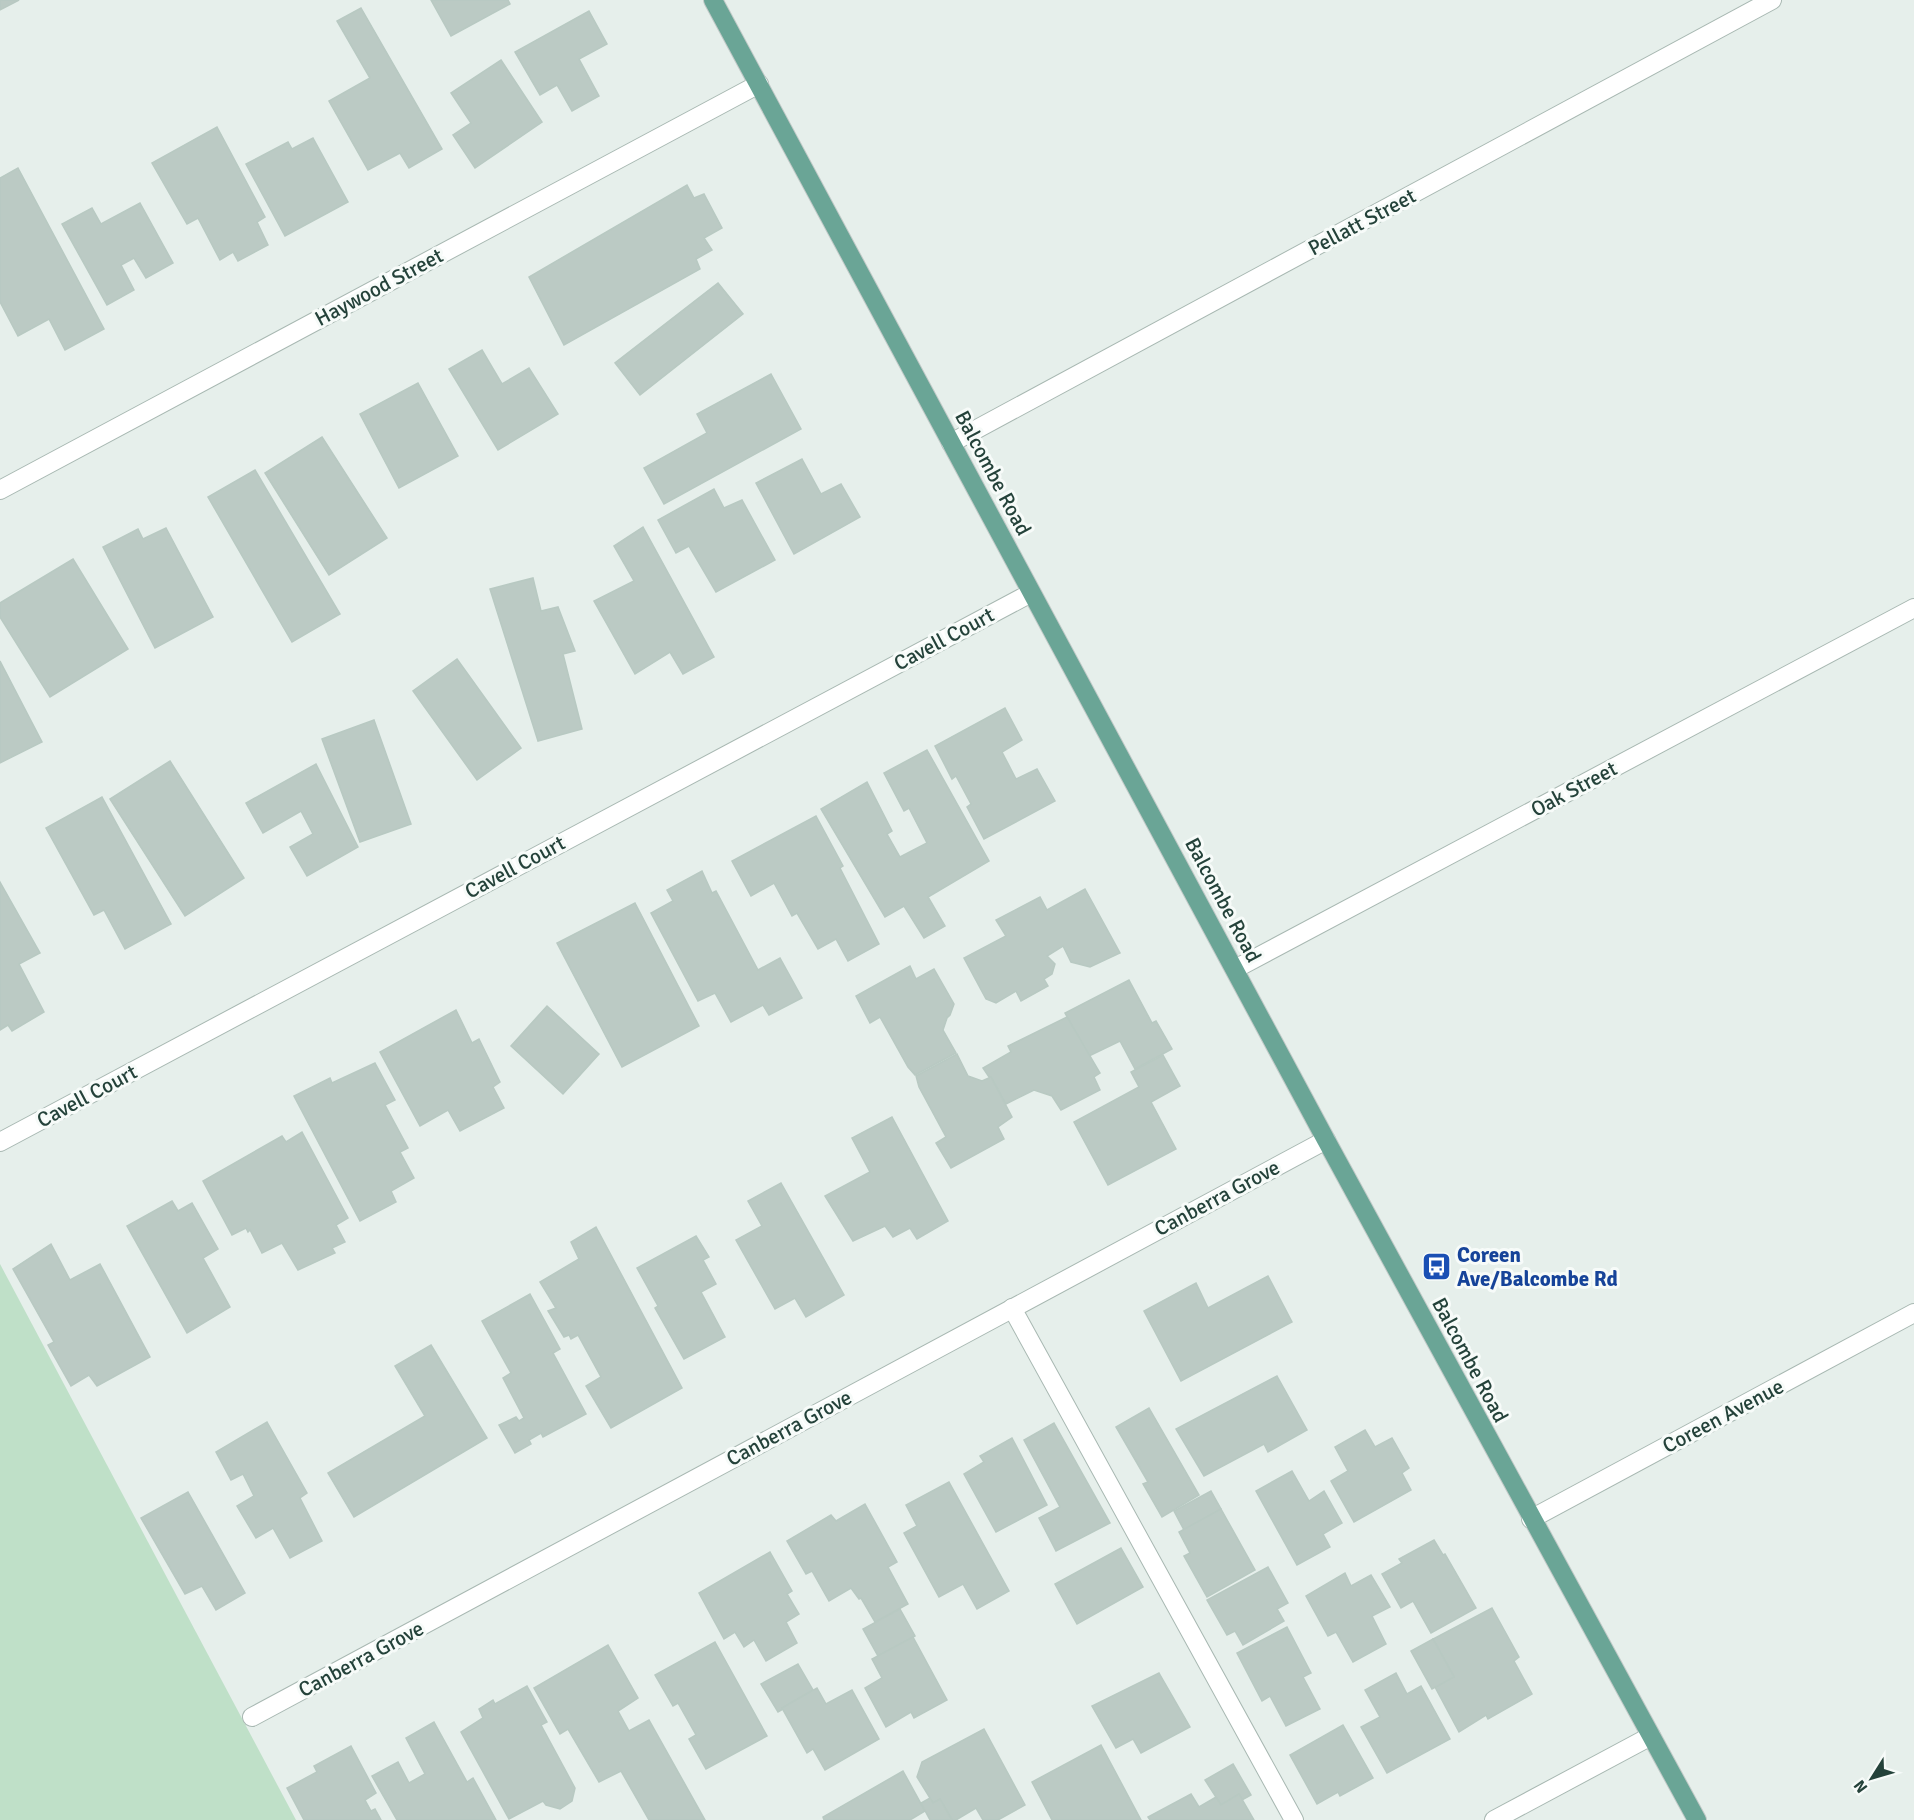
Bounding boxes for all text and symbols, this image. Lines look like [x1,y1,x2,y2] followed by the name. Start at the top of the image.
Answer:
[1304,183,1420,261] street label: Pellatt Street
[310,242,448,332] street label: Haywood Street
[949,406,1037,540] street label: Balcombe Road
[889,602,999,676] street label: Cavell Court
[1526,755,1622,823] street label: Oak Street
[460,830,570,904] street label: Cavell Court
[1179,833,1267,967] street label: Balcombe Road
[32,1059,142,1133] street label: Cavell Court
[1150,1154,1284,1242] street label: Canberra Grove
[1457,1242,1618,1292] place label: Coreen Ave/Balcombe Rd
[1420,1251,1452,1283] bus stop icon: Coreen Ave/Balcombe Rd
[1426,1293,1514,1427] street label: Balcombe Road
[1658,1373,1788,1459] street label: Coreen Avenue
[722,1384,856,1472] street label: Canberra Grove
[294,1615,428,1703] street label: Canberra Grove
[1842,1748,1902,1808] north arrow
[1849,1776,1872,1797] text: N

